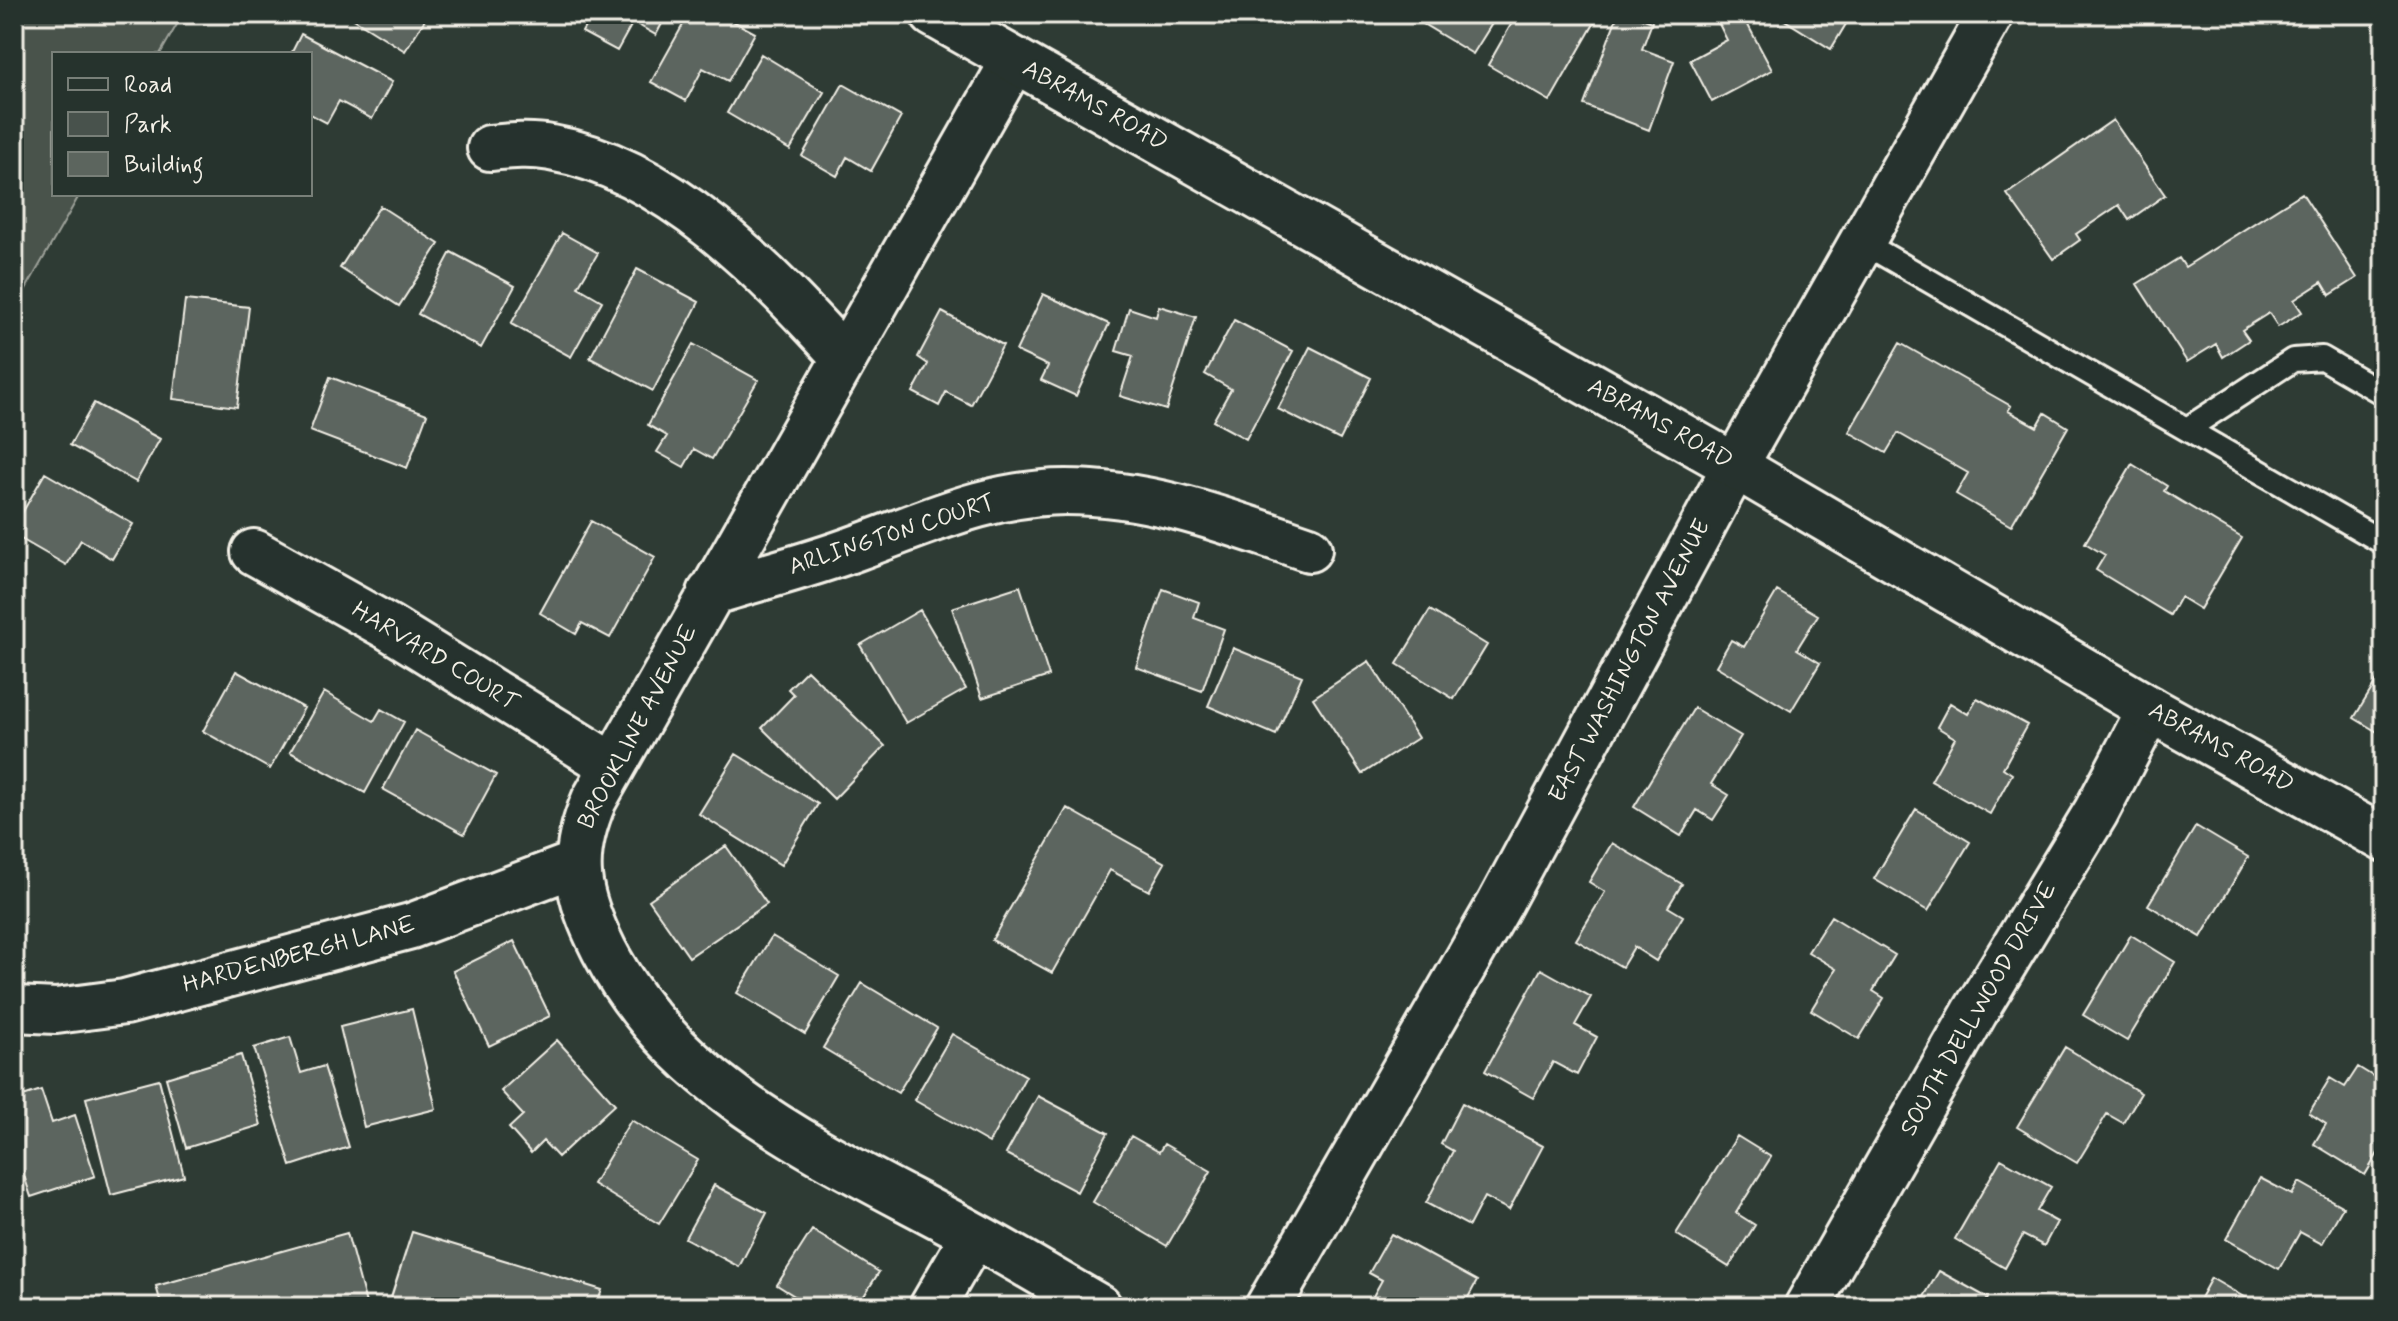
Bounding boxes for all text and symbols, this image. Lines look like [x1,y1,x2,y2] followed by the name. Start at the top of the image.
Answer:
[52,52,312,196] legend
[1017,53,1173,159] street label: ABRAMS ROAD
[124,70,172,101] text: Road
[124,110,172,141] text: Park
[124,150,204,184] text: Building
[1582,371,1738,477] street label: ABRAMS ROAD
[785,487,999,583] street label: ARLINGTON COURT
[1542,514,1718,808] street label: EAST WASHINGTON AVENUE
[346,595,525,719] street label: HARVARD COURT
[571,619,705,835] street label: BROOKLINE AVENUE
[2143,695,2299,801] street label: ABRAMS ROAD
[1893,876,2065,1142] street label: SOUTH DELLWOOD DRIVE
[180,909,418,1001] street label: HARDENBERGH LANE

